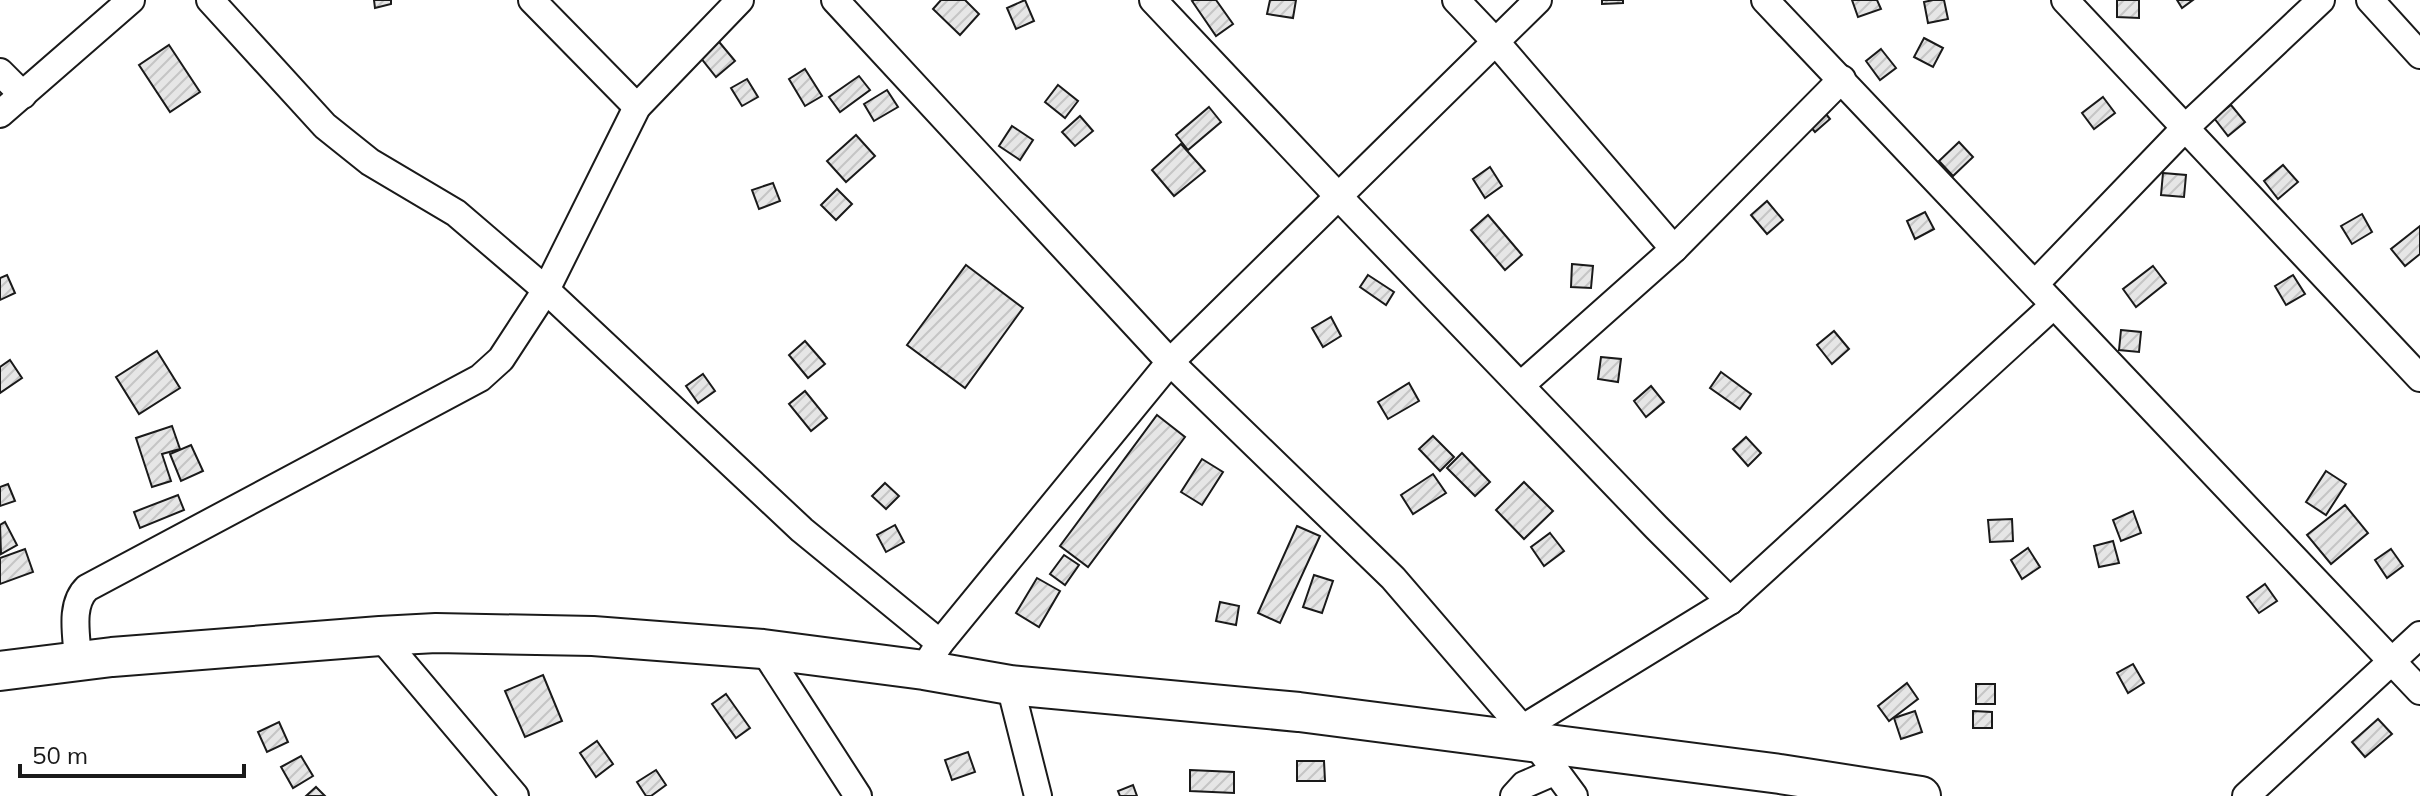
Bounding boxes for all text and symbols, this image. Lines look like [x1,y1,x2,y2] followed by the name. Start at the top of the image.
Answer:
[20,728,244,778] scale bar
[32,740,88,770] text: 50 m

